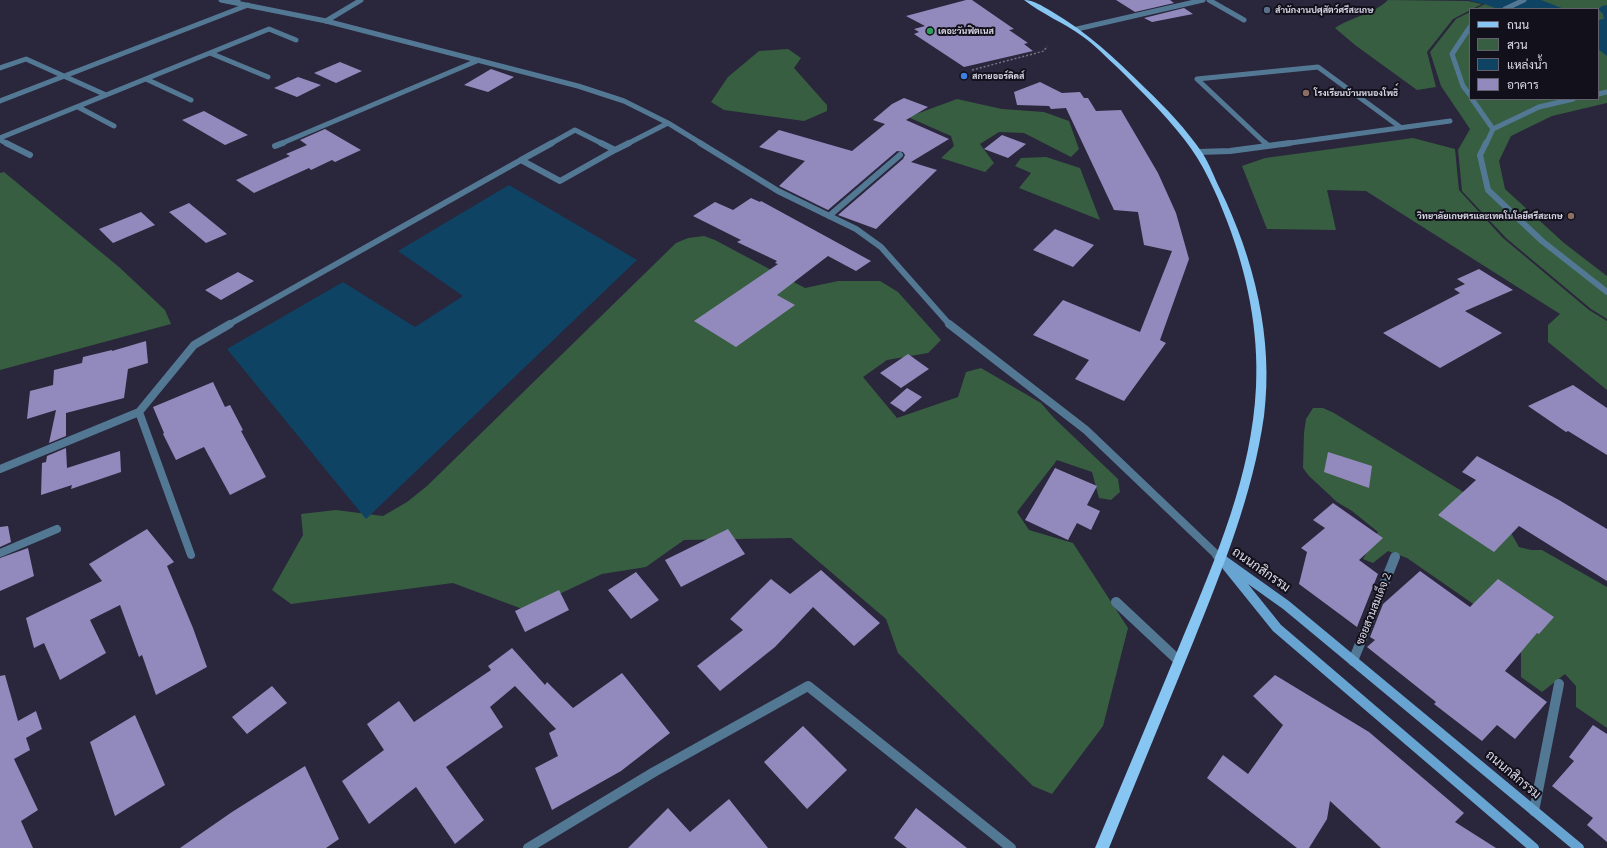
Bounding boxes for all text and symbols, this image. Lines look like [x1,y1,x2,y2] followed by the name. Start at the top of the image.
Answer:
[1262,5,1272,15] marker: สำนักงานปศุสัตว์ศรีสะเกษ
[1275,5,1374,15] place label: สำนักงานปศุสัตว์ศรีสะเกษ
[1469,8,1599,100] legend
[1507,16,1529,33] text: ถนน
[925,26,935,36] marker: เดอะวันฟิตเนส
[938,26,994,36] place label: เดอะวันฟิตเนส
[1507,36,1528,53] text: สวน
[1507,56,1547,73] text: แหล่งน้ำ
[959,71,969,81] marker: สกายออร์คิดส์
[972,71,1024,81] place label: สกายออร์คิดส์
[1507,76,1539,93] text: อาคาร
[1301,88,1311,98] marker: โรงเรียนบ้านหนองโพธิ์
[1314,88,1398,98] place label: โรงเรียนบ้านหนองโพธิ์
[1417,211,1563,221] place label: วิทยาลัยเกษตรและเทคโนโลยีศรีสะเกษ
[1566,211,1576,221] marker: วิทยาลัยเกษตรและเทคโนโลยีศรีสะเกษ
[1229,544,1293,596] street label: ถนนกสิกรรม
[1353,571,1395,647] street label: ซอยสวนสมเด็จ 2
[1482,747,1544,803] street label: ถนนกสิกรรม

